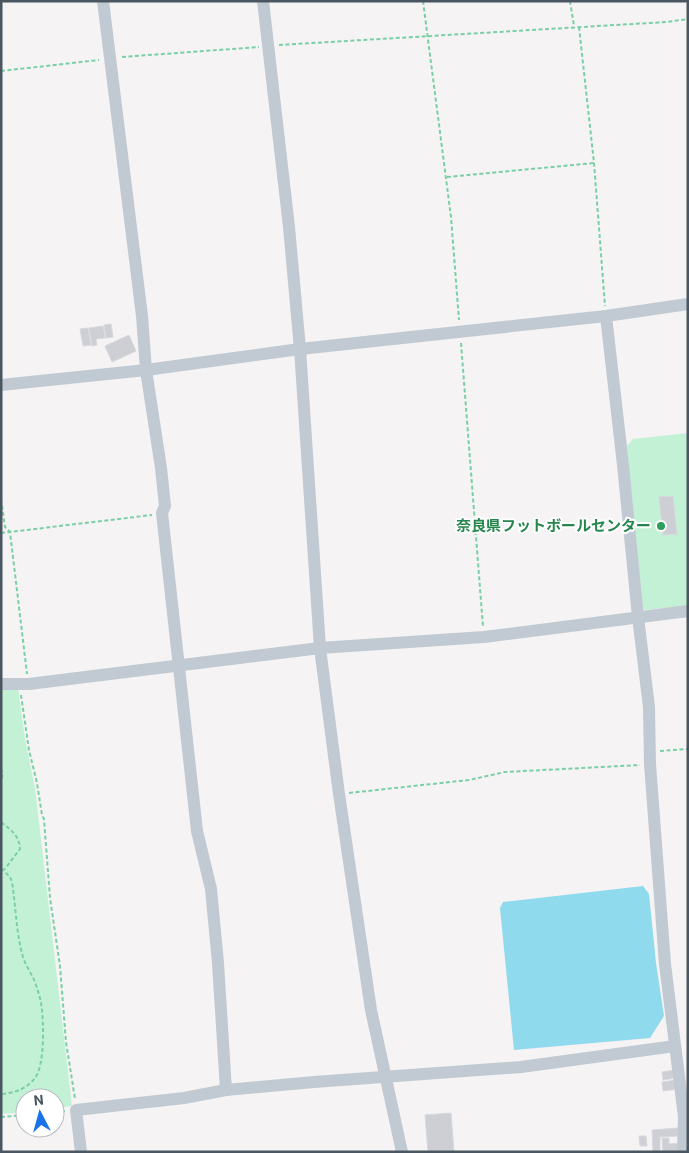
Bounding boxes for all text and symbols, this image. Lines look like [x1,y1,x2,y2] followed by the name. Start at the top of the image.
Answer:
[456,517,651,535] place label: 奈良県フットボールセンター
[655,520,667,532] marker: 奈良県フットボールセンター
[15,1088,65,1138] north arrow
[33,1092,44,1109] text: N

